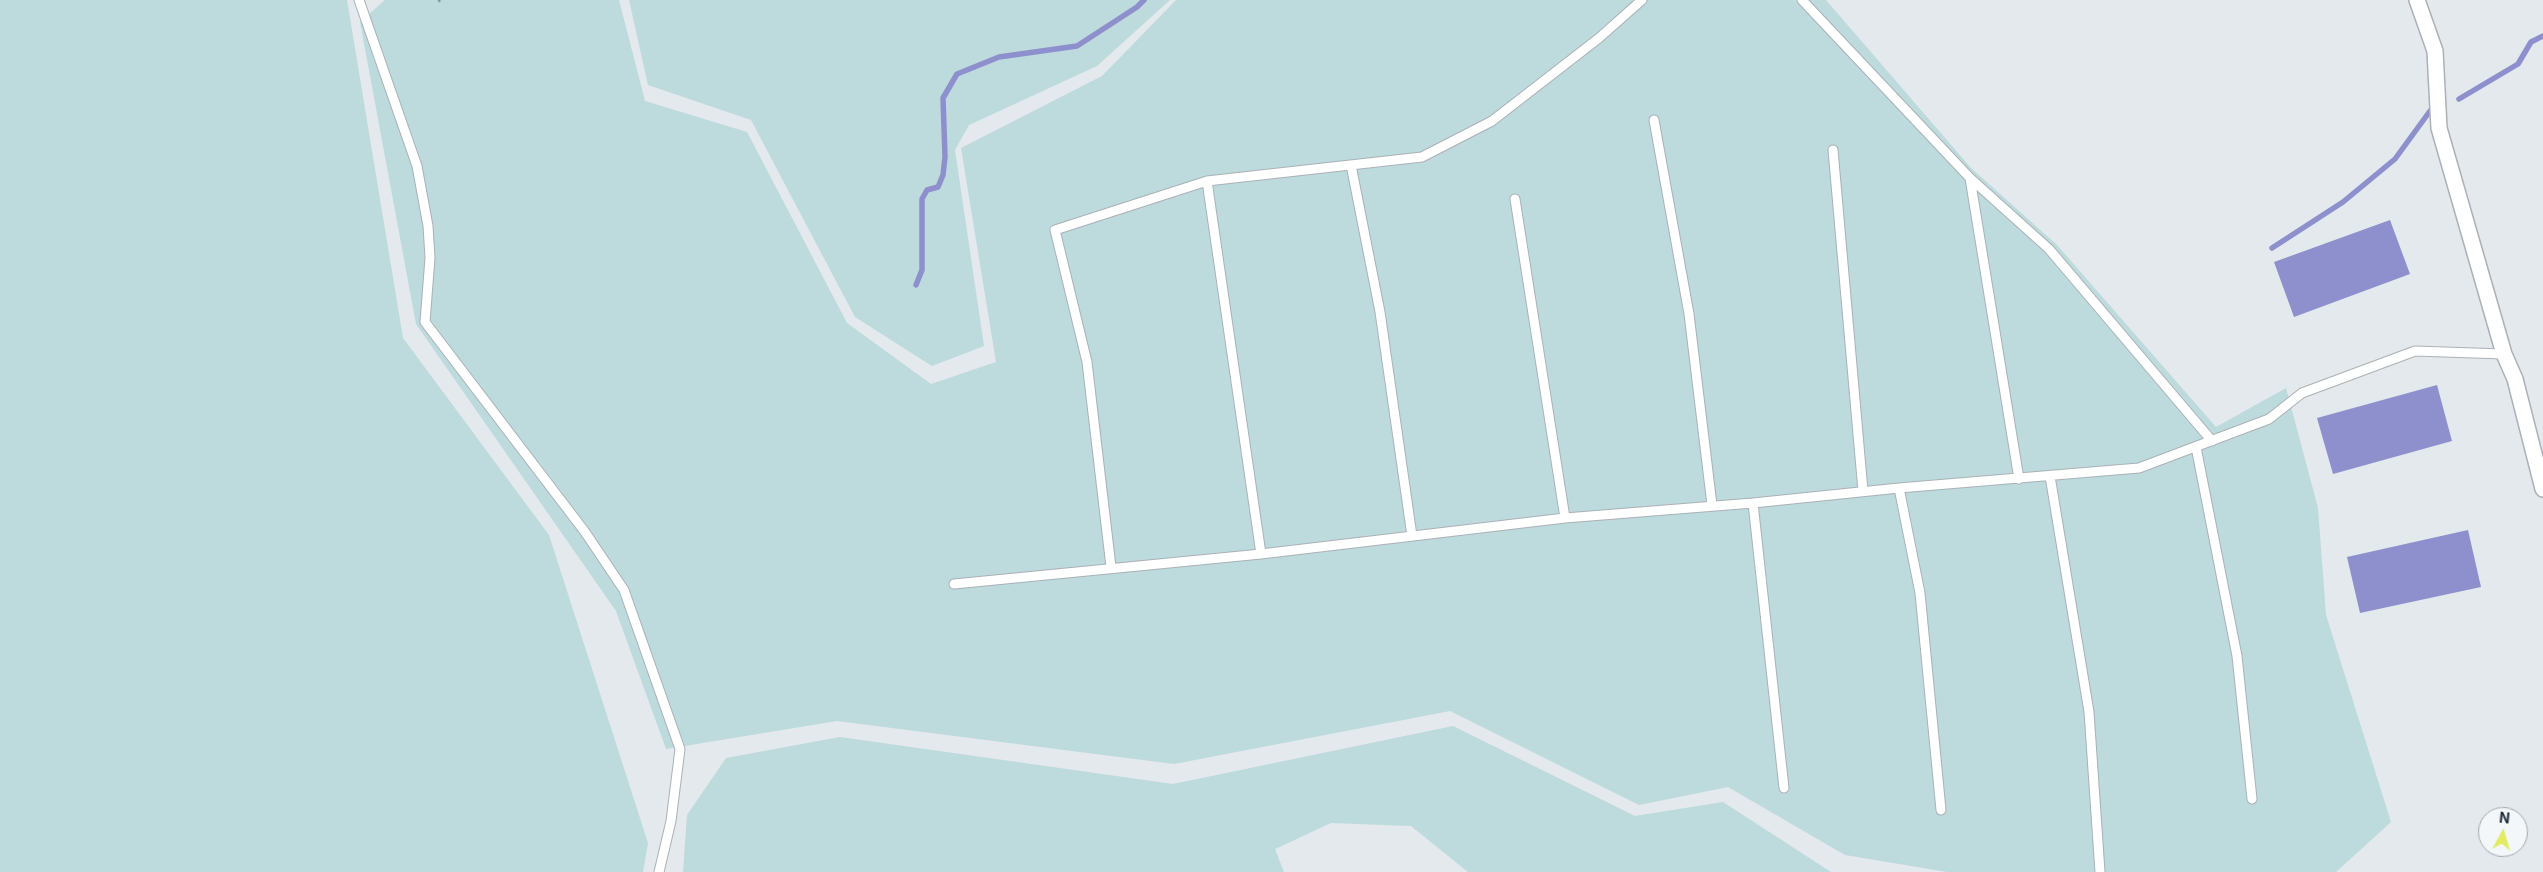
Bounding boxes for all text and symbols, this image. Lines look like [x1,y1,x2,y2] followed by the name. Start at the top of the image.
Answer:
[2478,807,2528,857] north arrow
[2498,809,2511,827] text: N

